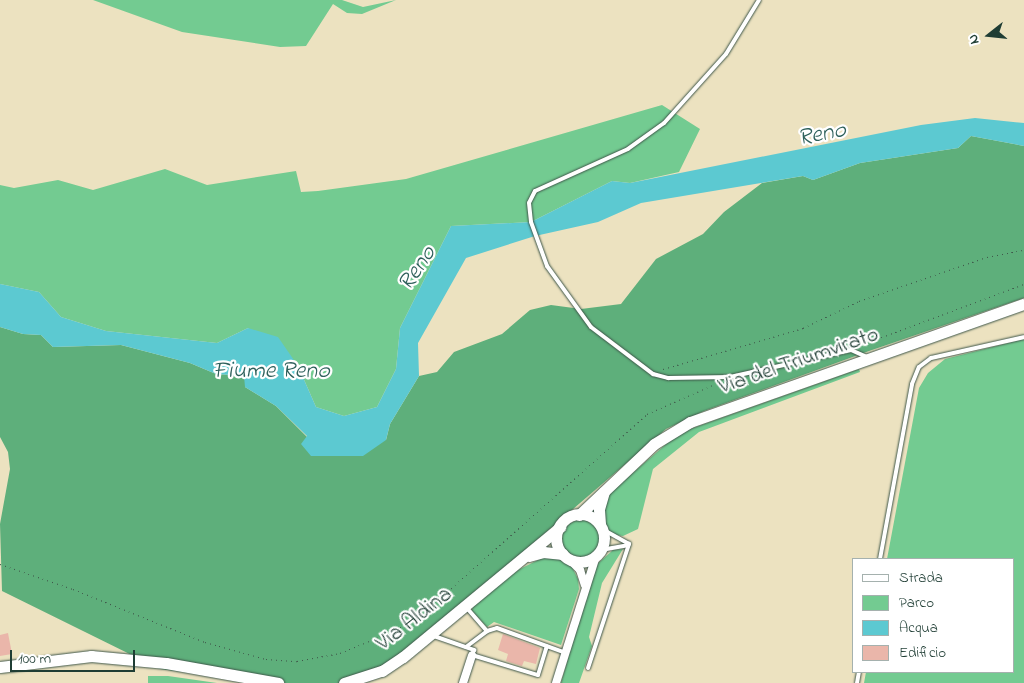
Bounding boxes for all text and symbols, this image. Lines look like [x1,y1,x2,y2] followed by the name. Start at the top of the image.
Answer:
[964,10,1014,60] north arrow
[963,32,985,47] text: N
[796,116,848,154] water label: Reno
[393,241,443,297] water label: Reno
[716,322,882,402] street label: Via del Triumvirato
[212,358,330,386] water label: Fiume Reno
[852,558,1014,673] legend
[899,567,943,589] text: Strada
[372,582,458,658] street label: Via Aldina
[899,592,934,614] text: Parco
[899,617,938,639] text: Acqua
[12,640,138,672] scale bar
[899,642,946,664] text: Edificio
[18,648,51,670] text: 100 m

